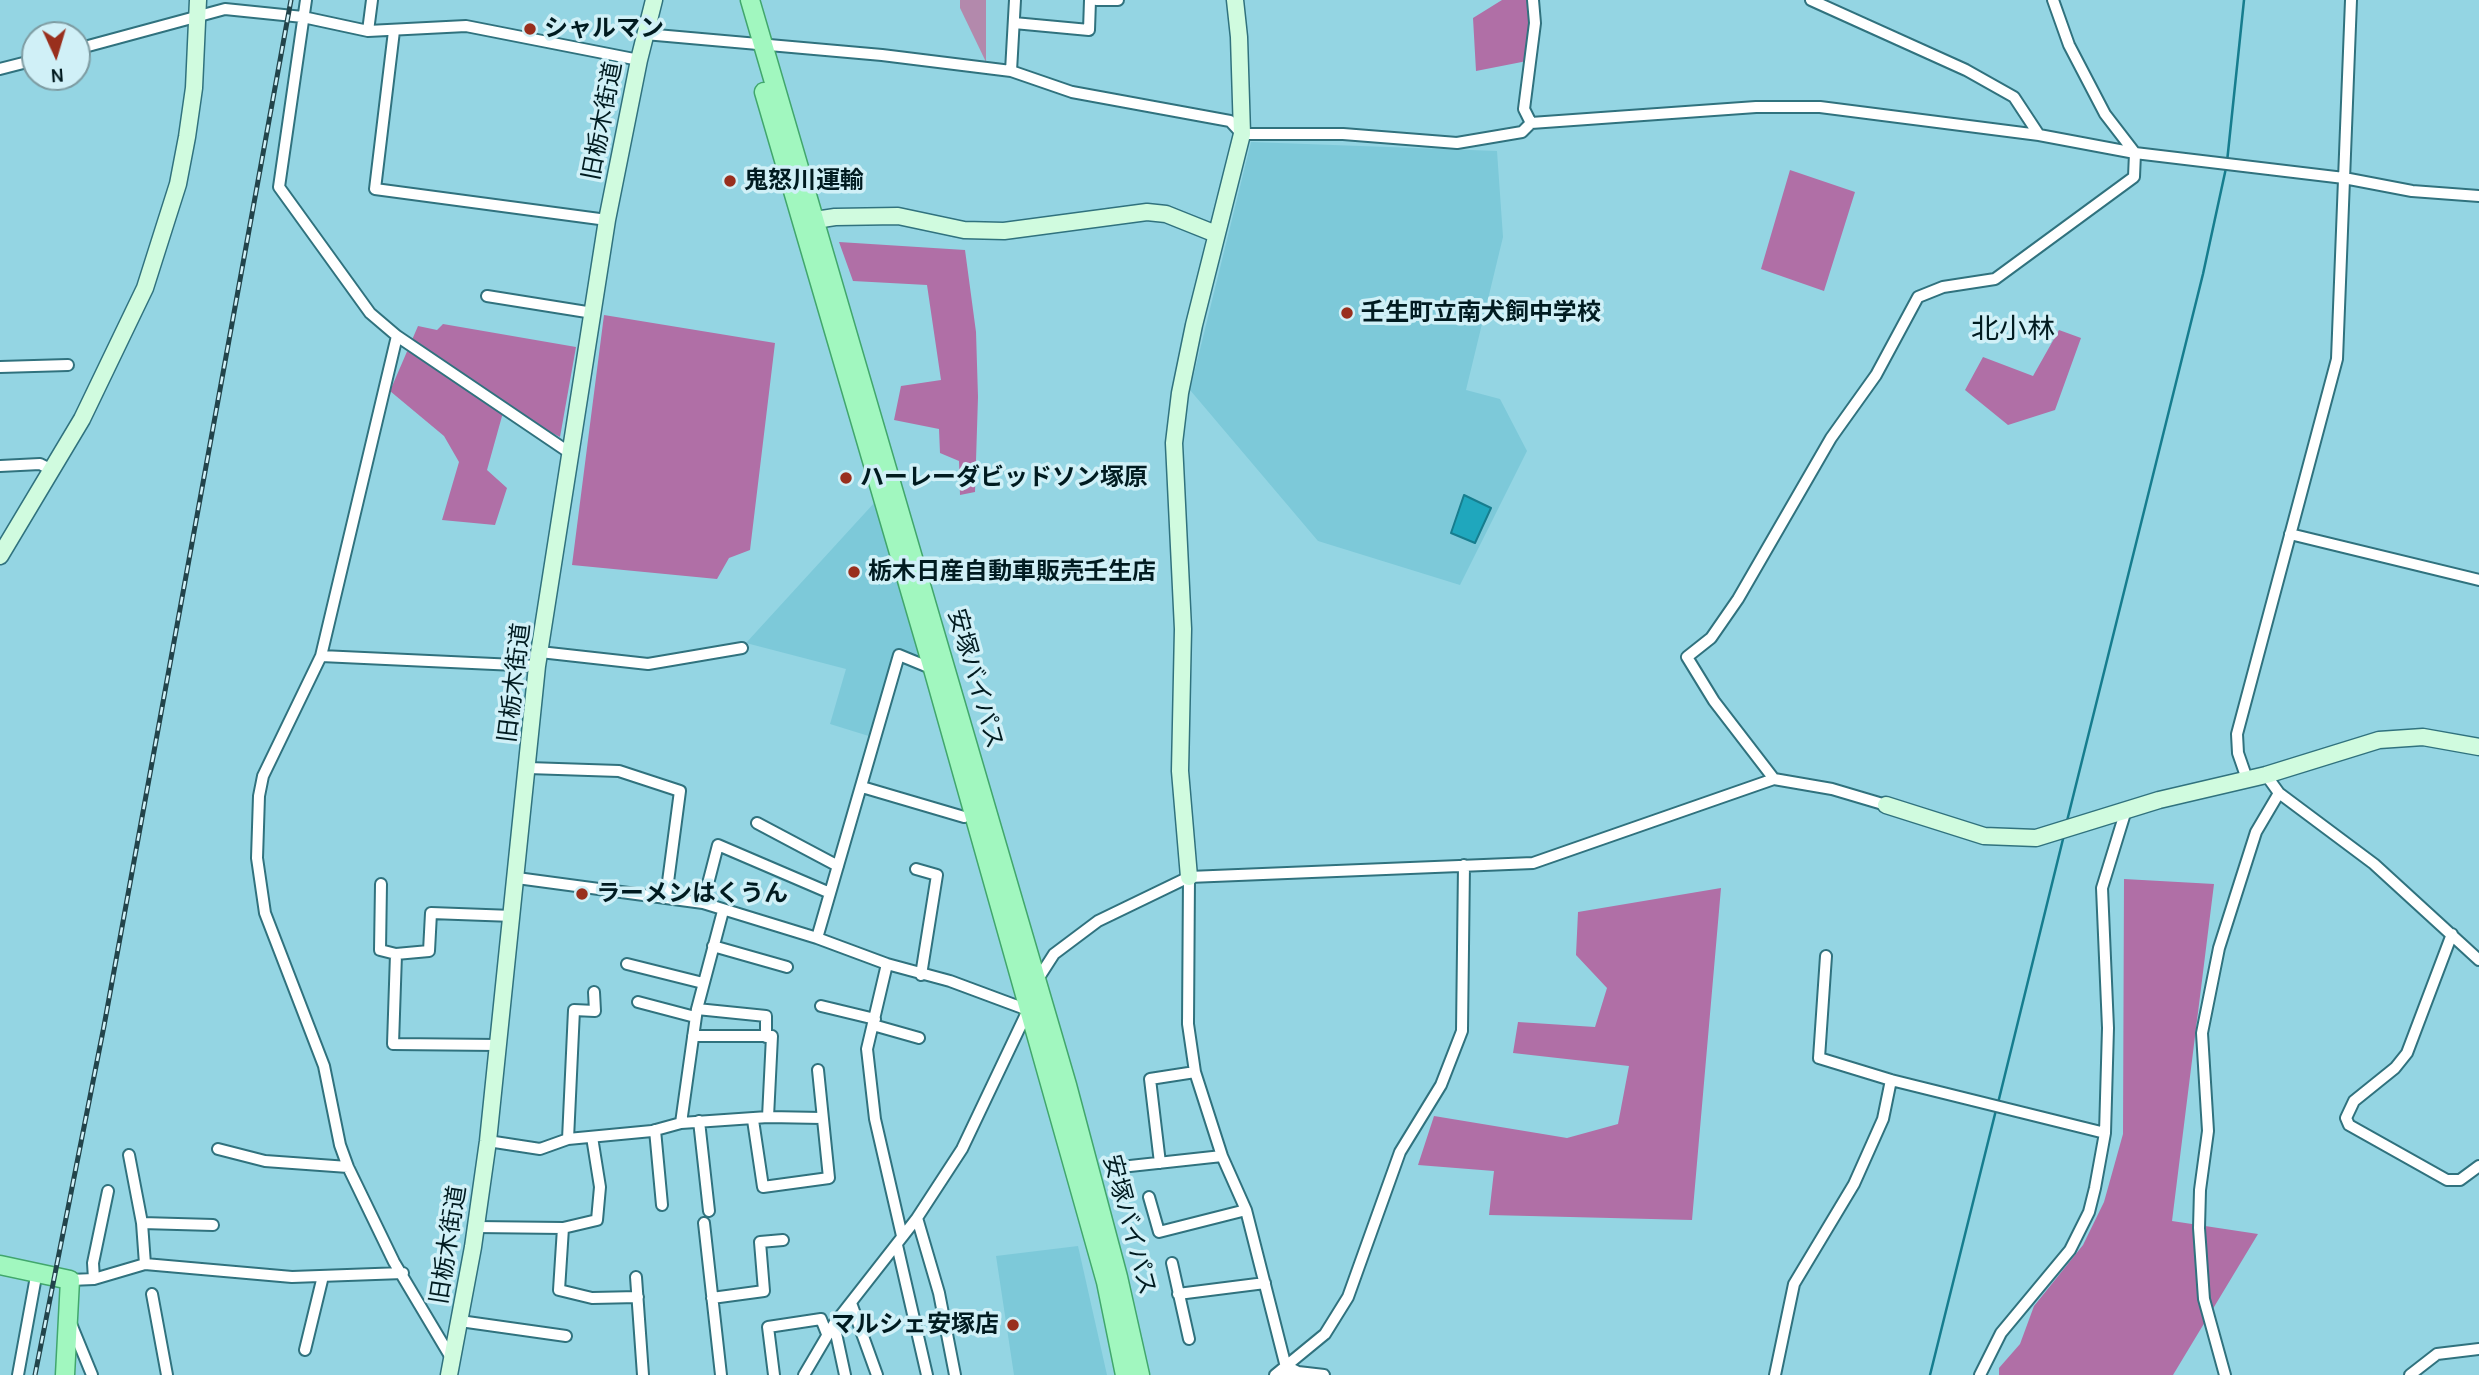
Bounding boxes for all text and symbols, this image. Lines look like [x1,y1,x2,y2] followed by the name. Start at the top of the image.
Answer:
[544,15,664,43] place label: シャルマン
[21,21,91,91] north arrow
[522,21,538,37] marker: シャルマン
[577,59,629,183] street label: 旧栃木街道
[50,64,65,86] text: N
[744,167,864,195] place label: 鬼怒川運輸
[722,173,738,189] marker: 鬼怒川運輸
[1361,299,1601,327] place label: 壬生町立南犬飼中学校
[1339,305,1355,321] marker: 壬生町立南犬飼中学校
[1971,313,2055,347] district label: 北小林
[860,464,1148,492] place label: ハーレーダビッドソン塚原
[838,470,854,486] marker: ハーレーダビッドソン塚原
[868,558,1156,586] place label: 栃木日産自動車販売壬生店
[846,564,862,580] marker: 栃木日産自動車販売壬生店
[941,606,1009,752] street label: 安塚バイパス
[493,622,537,744] street label: 旧栃木街道
[596,880,788,908] place label: ラーメンはくうん
[574,886,590,902] marker: ラーメンはくうん
[1096,1152,1162,1298] street label: 安塚バイパス
[425,1183,473,1307] street label: 旧栃木街道
[831,1311,999,1339] place label: マルシェ安塚店
[1005,1317,1021,1333] marker: マルシェ安塚店

